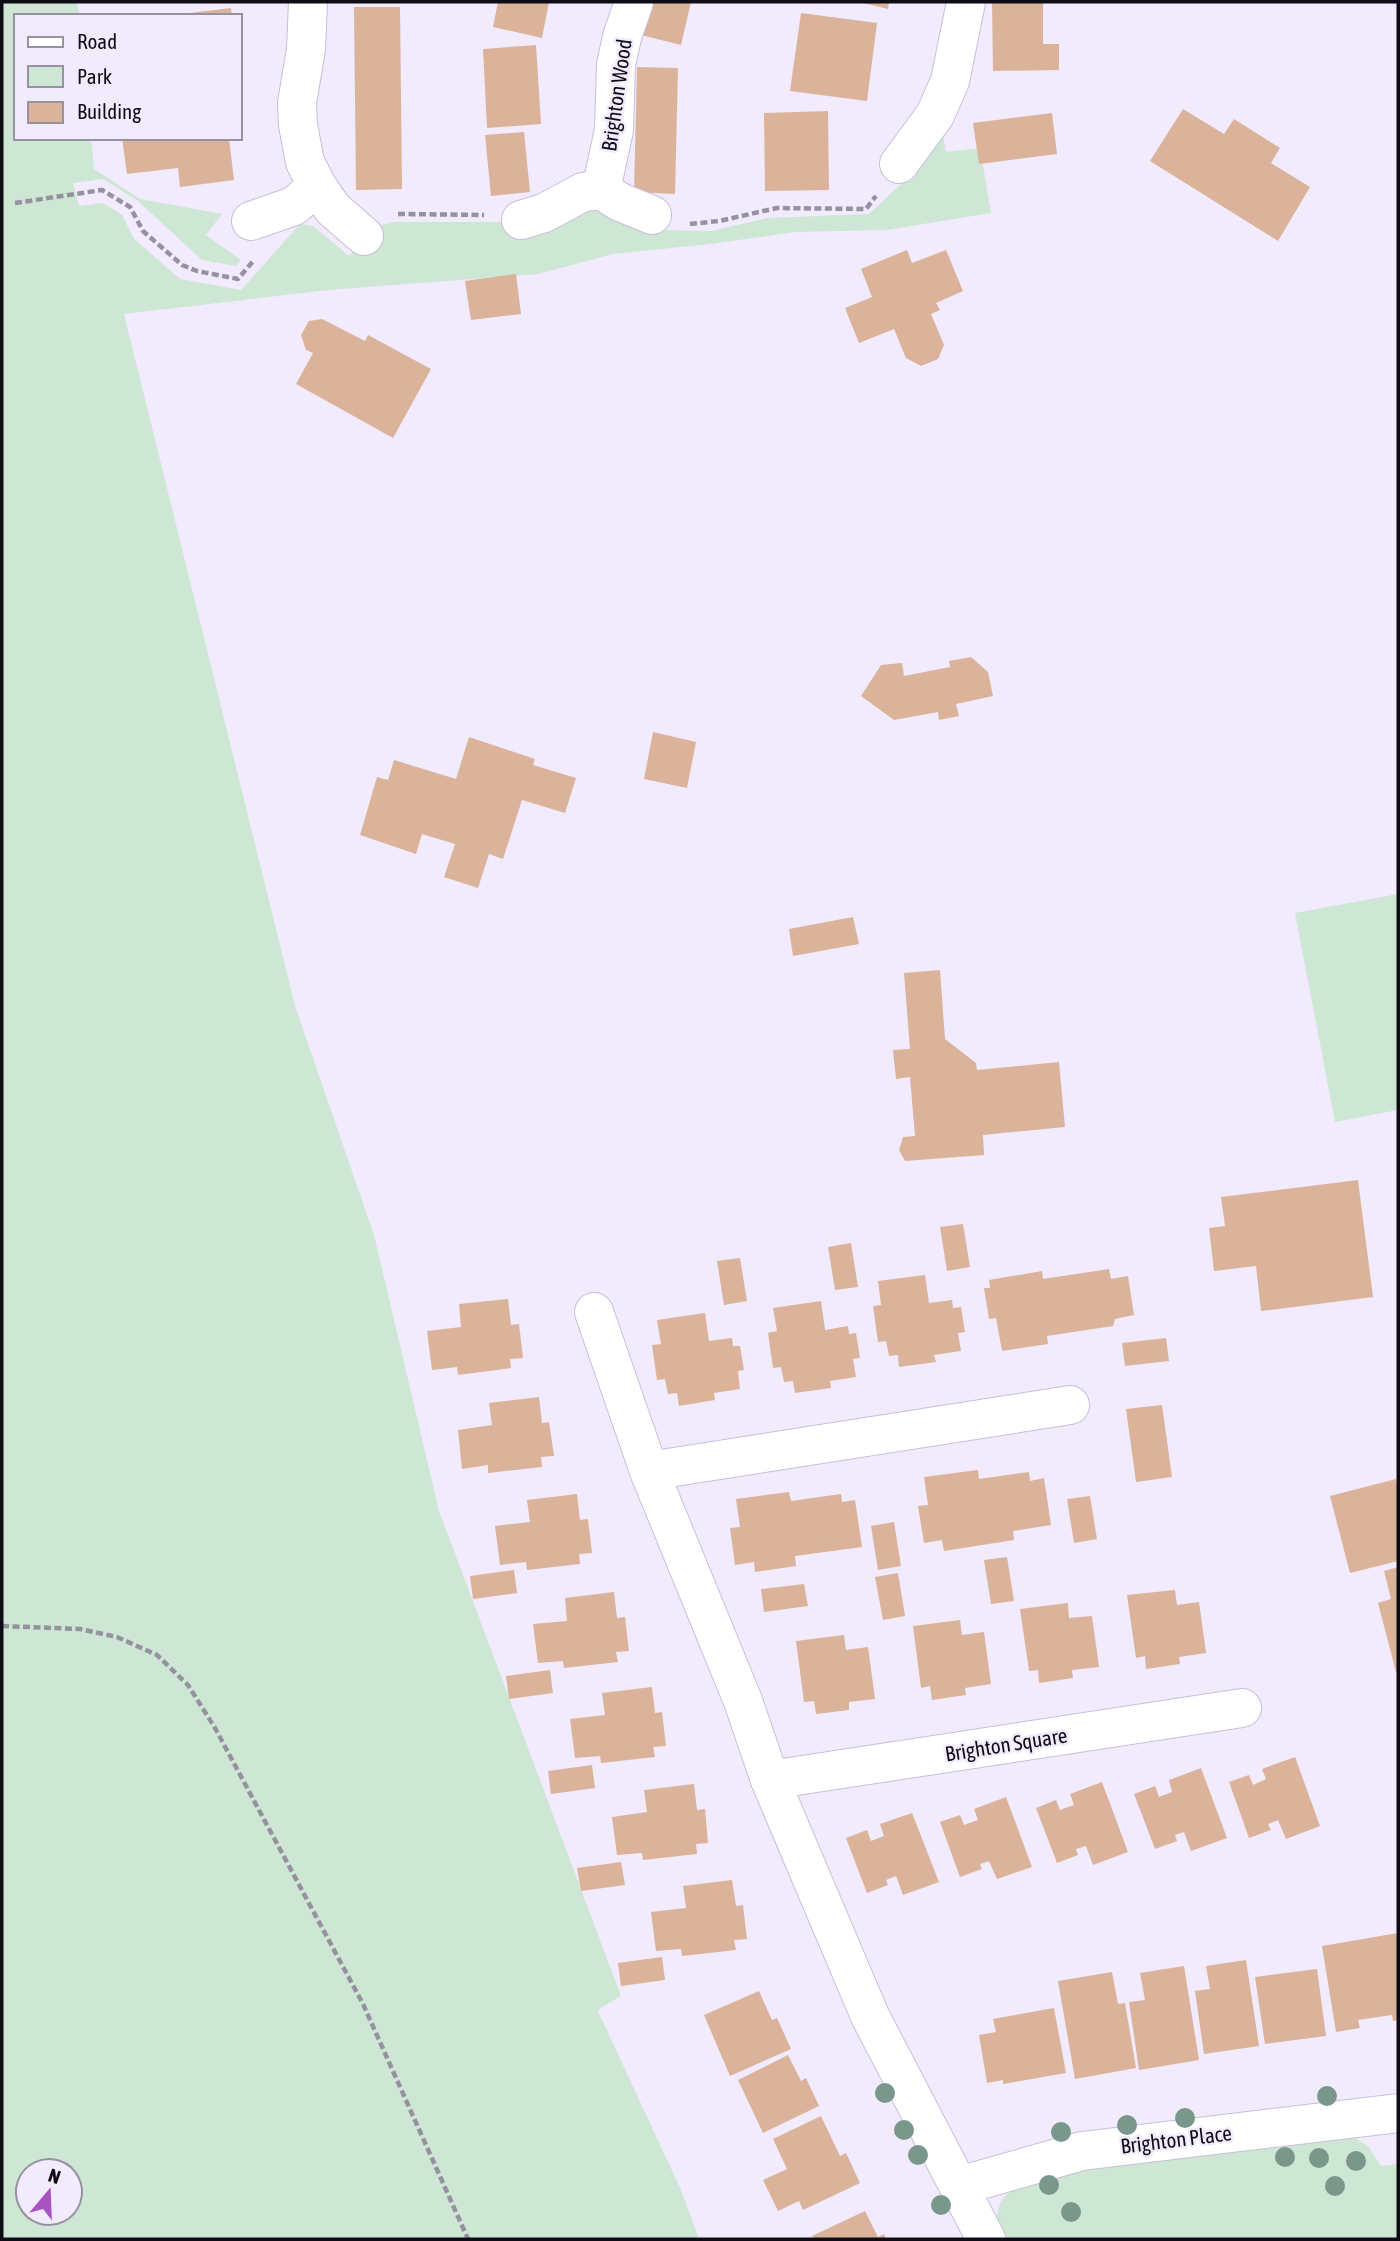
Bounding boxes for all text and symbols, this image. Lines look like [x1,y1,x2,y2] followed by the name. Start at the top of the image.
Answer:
[14,14,242,140] legend
[77,29,117,53] text: Road
[596,37,636,153] street label: Brighton Wood
[77,64,112,88] text: Park
[77,99,141,123] text: Building
[943,1722,1069,1766] street label: Brighton Square
[1119,2120,1233,2158] street label: Brighton Place
[14,2157,84,2227] north arrow
[46,2164,63,2188] text: N

